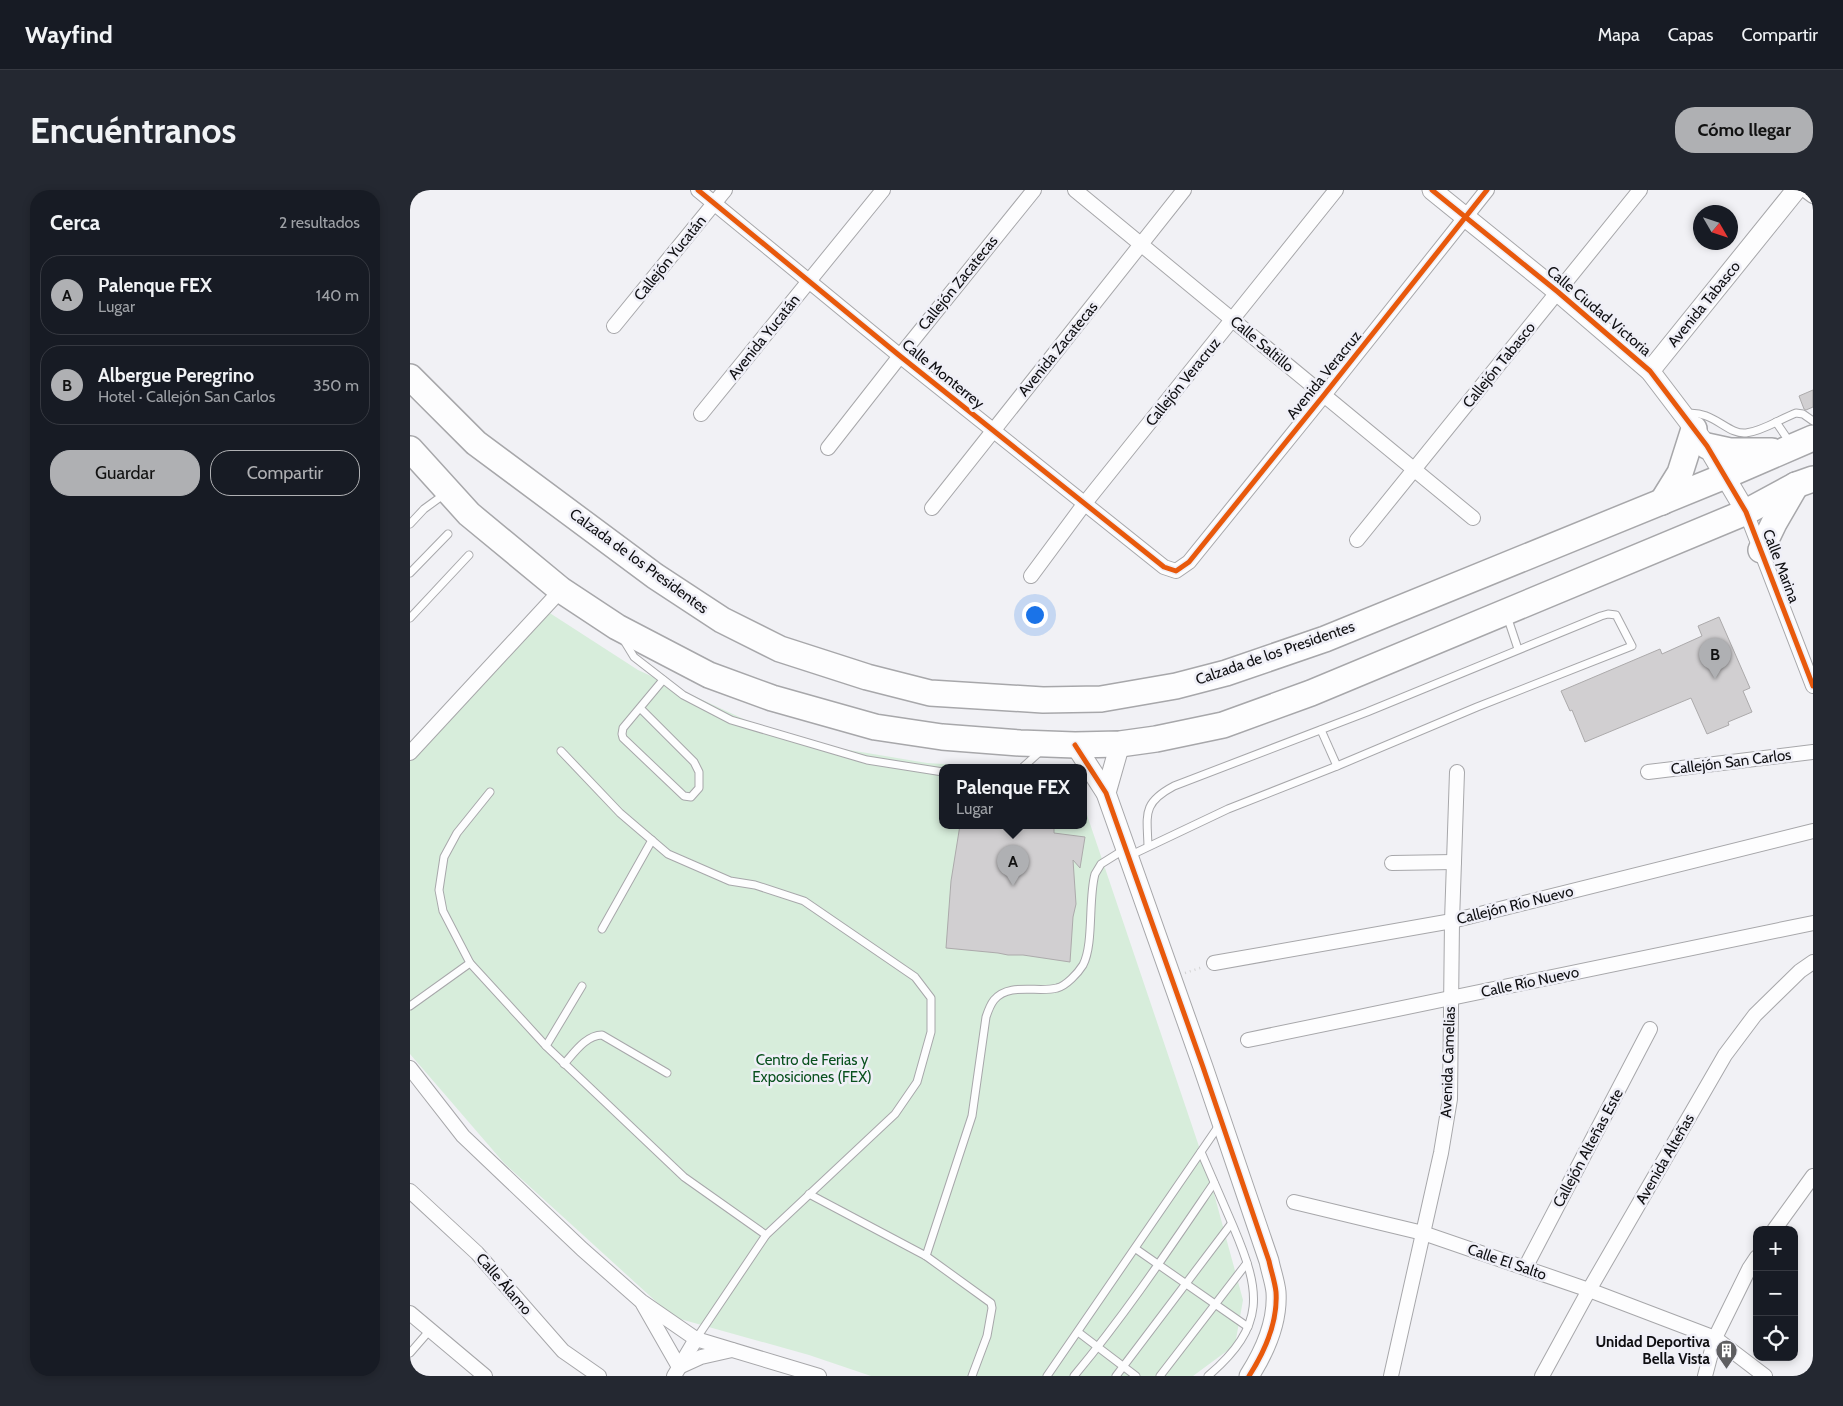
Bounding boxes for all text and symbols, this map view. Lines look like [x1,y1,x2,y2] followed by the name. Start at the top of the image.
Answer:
[25,20,113,49] text: Wayfind
[1598,24,1640,46] text: Mapa
[1668,24,1714,46] text: Capas
[1742,24,1818,46] text: Compartir
[1675,107,1813,153] button: Cómo llegar
[30,109,236,152] text: Encuéntranos
[1693,205,1738,250] north arrow
[50,210,100,235] text: Cerca
[630,212,710,304] street label: Callejón Yucatán
[279,213,360,232] text: 2 resultados
[914,232,1002,334] street label: Callejón Zacatecas
[1664,258,1744,350] street label: Avenida Tabasco
[1543,262,1655,360] street label: Calle Ciudad Victoria
[98,274,212,297] text: Palenque FEX
[62,286,72,305] text: A
[316,286,359,305] text: 140 m
[724,291,804,383] street label: Avenida Yucatán
[98,297,135,316] text: Lugar
[1014,298,1102,400] street label: Avenida Zacatecas
[1227,312,1297,376] street label: Calle Saltillo
[1459,318,1539,412] street label: Callejón Tabasco
[1283,327,1365,423] street label: Avenida Veracruz
[1142,334,1224,430] street label: Callejón Veracruz
[898,335,988,413] street label: Calle Monterrey
[98,364,254,387] text: Albergue Peregrino
[62,376,72,395] text: B
[313,376,359,395] text: 350 m
[98,387,275,406] text: Hotel · Callejón San Carlos
[50,450,200,496] button: Guardar
[210,450,360,496] button: Compartir
[566,505,712,617] street label: Calzada de los Presidentes
[1759,527,1804,606] street label: Calle Marina
[1022,602,1048,628] your location
[1193,617,1357,689] street label: Calzada de los Presidentes
[1699,638,1731,679] pin: B
[1670,746,1792,778] street label: Callejón San Carlos
[939,764,1087,829] popup
[956,776,1070,799] text: Palenque FEX
[956,799,993,818] text: Lugar
[997,845,1029,886] pin: A
[1455,882,1575,928] street label: Callejón Río Nuevo
[1479,963,1581,1001] street label: Calle Río Nuevo
[1437,1006,1459,1118] street label: Avenida Camelias
[752,1051,872,1086] park label: Centro de Ferias y Exposiciones (FEX)
[1549,1085,1627,1210] street label: Callejón Alteñas Este
[1632,1111,1698,1207] street label: Avenida Alteñas
[1753,1226,1798,1361] map controls
[1753,1226,1798,1271] button: +
[1465,1240,1549,1284] street label: Calle El Salto
[472,1249,536,1319] street label: Calle Álamo
[1753,1271,1798,1316] button: −
[1753,1316,1798,1361] button: locate
[1596,1333,1711,1368] place label: Unidad Deportiva Bella Vista
[1714,1339,1738,1370] building icon: Unidad Deportiva Bella Vista

